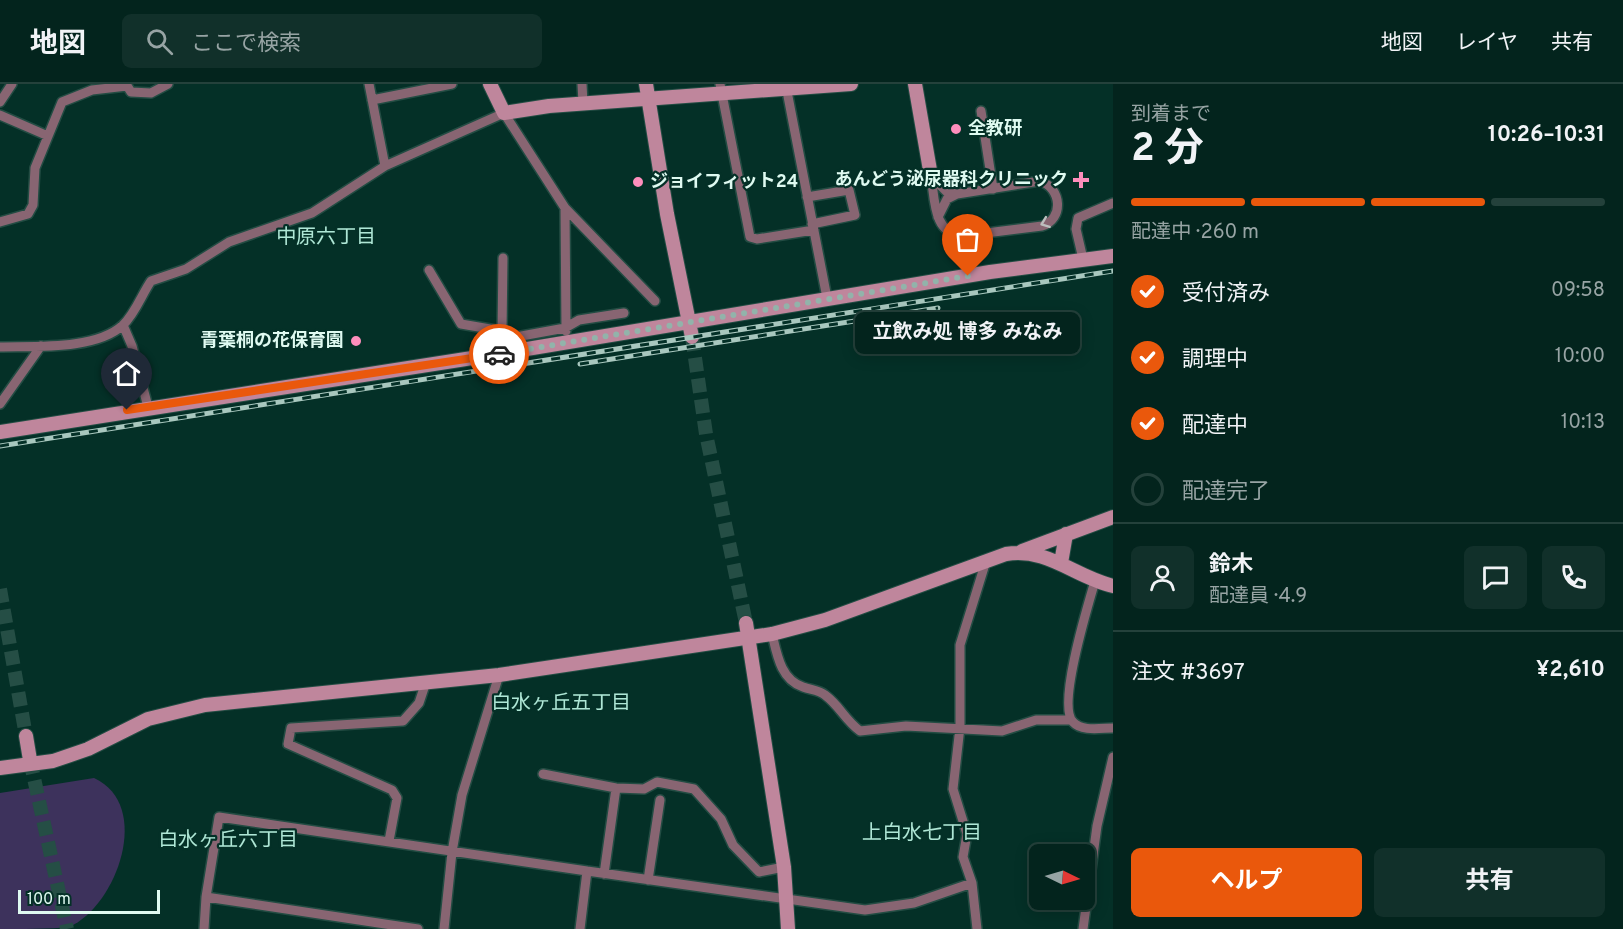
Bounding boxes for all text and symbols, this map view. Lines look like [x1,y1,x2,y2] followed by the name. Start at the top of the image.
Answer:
[122,14,542,68] search box
[143,25,176,58] icon: search
[30,27,86,63] text: 地図
[1381,30,1423,57] text: 地図
[1456,30,1518,57] text: レイヤ
[1551,30,1593,57] text: 共有
[191,31,301,58] text: ここで検索
[1131,102,1211,128] text: 到着まで
[968,118,1022,141] place label: 全教研
[949,122,963,136] marker: 全教研
[1488,122,1605,149] text: 10:26–10:31
[1131,126,1204,175] text: 2 分
[835,169,1068,192] place label: あんどう泌尿器科クリニック
[650,171,798,194] place label: ジョイフィット24
[1072,171,1090,189] marker: あんどう泌尿器科クリニック
[631,175,645,189] marker: ジョイフィット24
[942,214,993,276] pin
[1040,216,1051,228] one-way arrow
[1131,220,1259,246] text: 配達中 · 260 m
[951,223,984,256] icon: bag
[276,225,376,251] district label: 中原六丁目
[1131,275,1164,308] icon: check
[1551,278,1605,304] text: 09:58
[1182,281,1270,308] text: 受付済み
[856,312,1080,354] callout: 立飲み処 博多 みなみ
[873,320,1063,346] text: 立飲み処 博多 みなみ
[469,324,529,384] courier
[200,330,344,353] place label: 青葉桐の花保育園
[349,334,363,348] marker: 青葉桐の花保育園
[483,338,516,371] icon: car
[1131,341,1164,374] icon: check
[1555,344,1605,370] text: 10:00
[1182,347,1248,374] text: 調理中
[101,348,152,410] pin
[110,357,143,390] icon: home
[1131,407,1164,440] icon: check
[1561,410,1605,436] text: 10:13
[1182,413,1248,440] text: 配達中
[1182,479,1270,506] text: 配達完了
[1131,546,1194,609] button: person
[1464,546,1527,609] button: chat
[1542,546,1605,609] button: phone
[1209,552,1253,579] text: 鈴木
[1209,584,1307,610] text: 配達員 · 4.9
[1536,657,1605,684] text: ¥2,610
[1131,660,1245,687] text: 注文 #3697
[491,691,631,717] district label: 白水ヶ丘五丁目
[862,821,982,847] district label: 上白水七丁目
[158,828,298,854] district label: 白水ヶ丘六丁目
[1029,844,1095,910] north arrow
[1029,844,1095,910] map controls
[1131,848,1362,917] button: ヘルプ
[1374,848,1605,917] button: 共有
[18,887,160,914] scale bar
[27,890,71,910] text: 100 m

